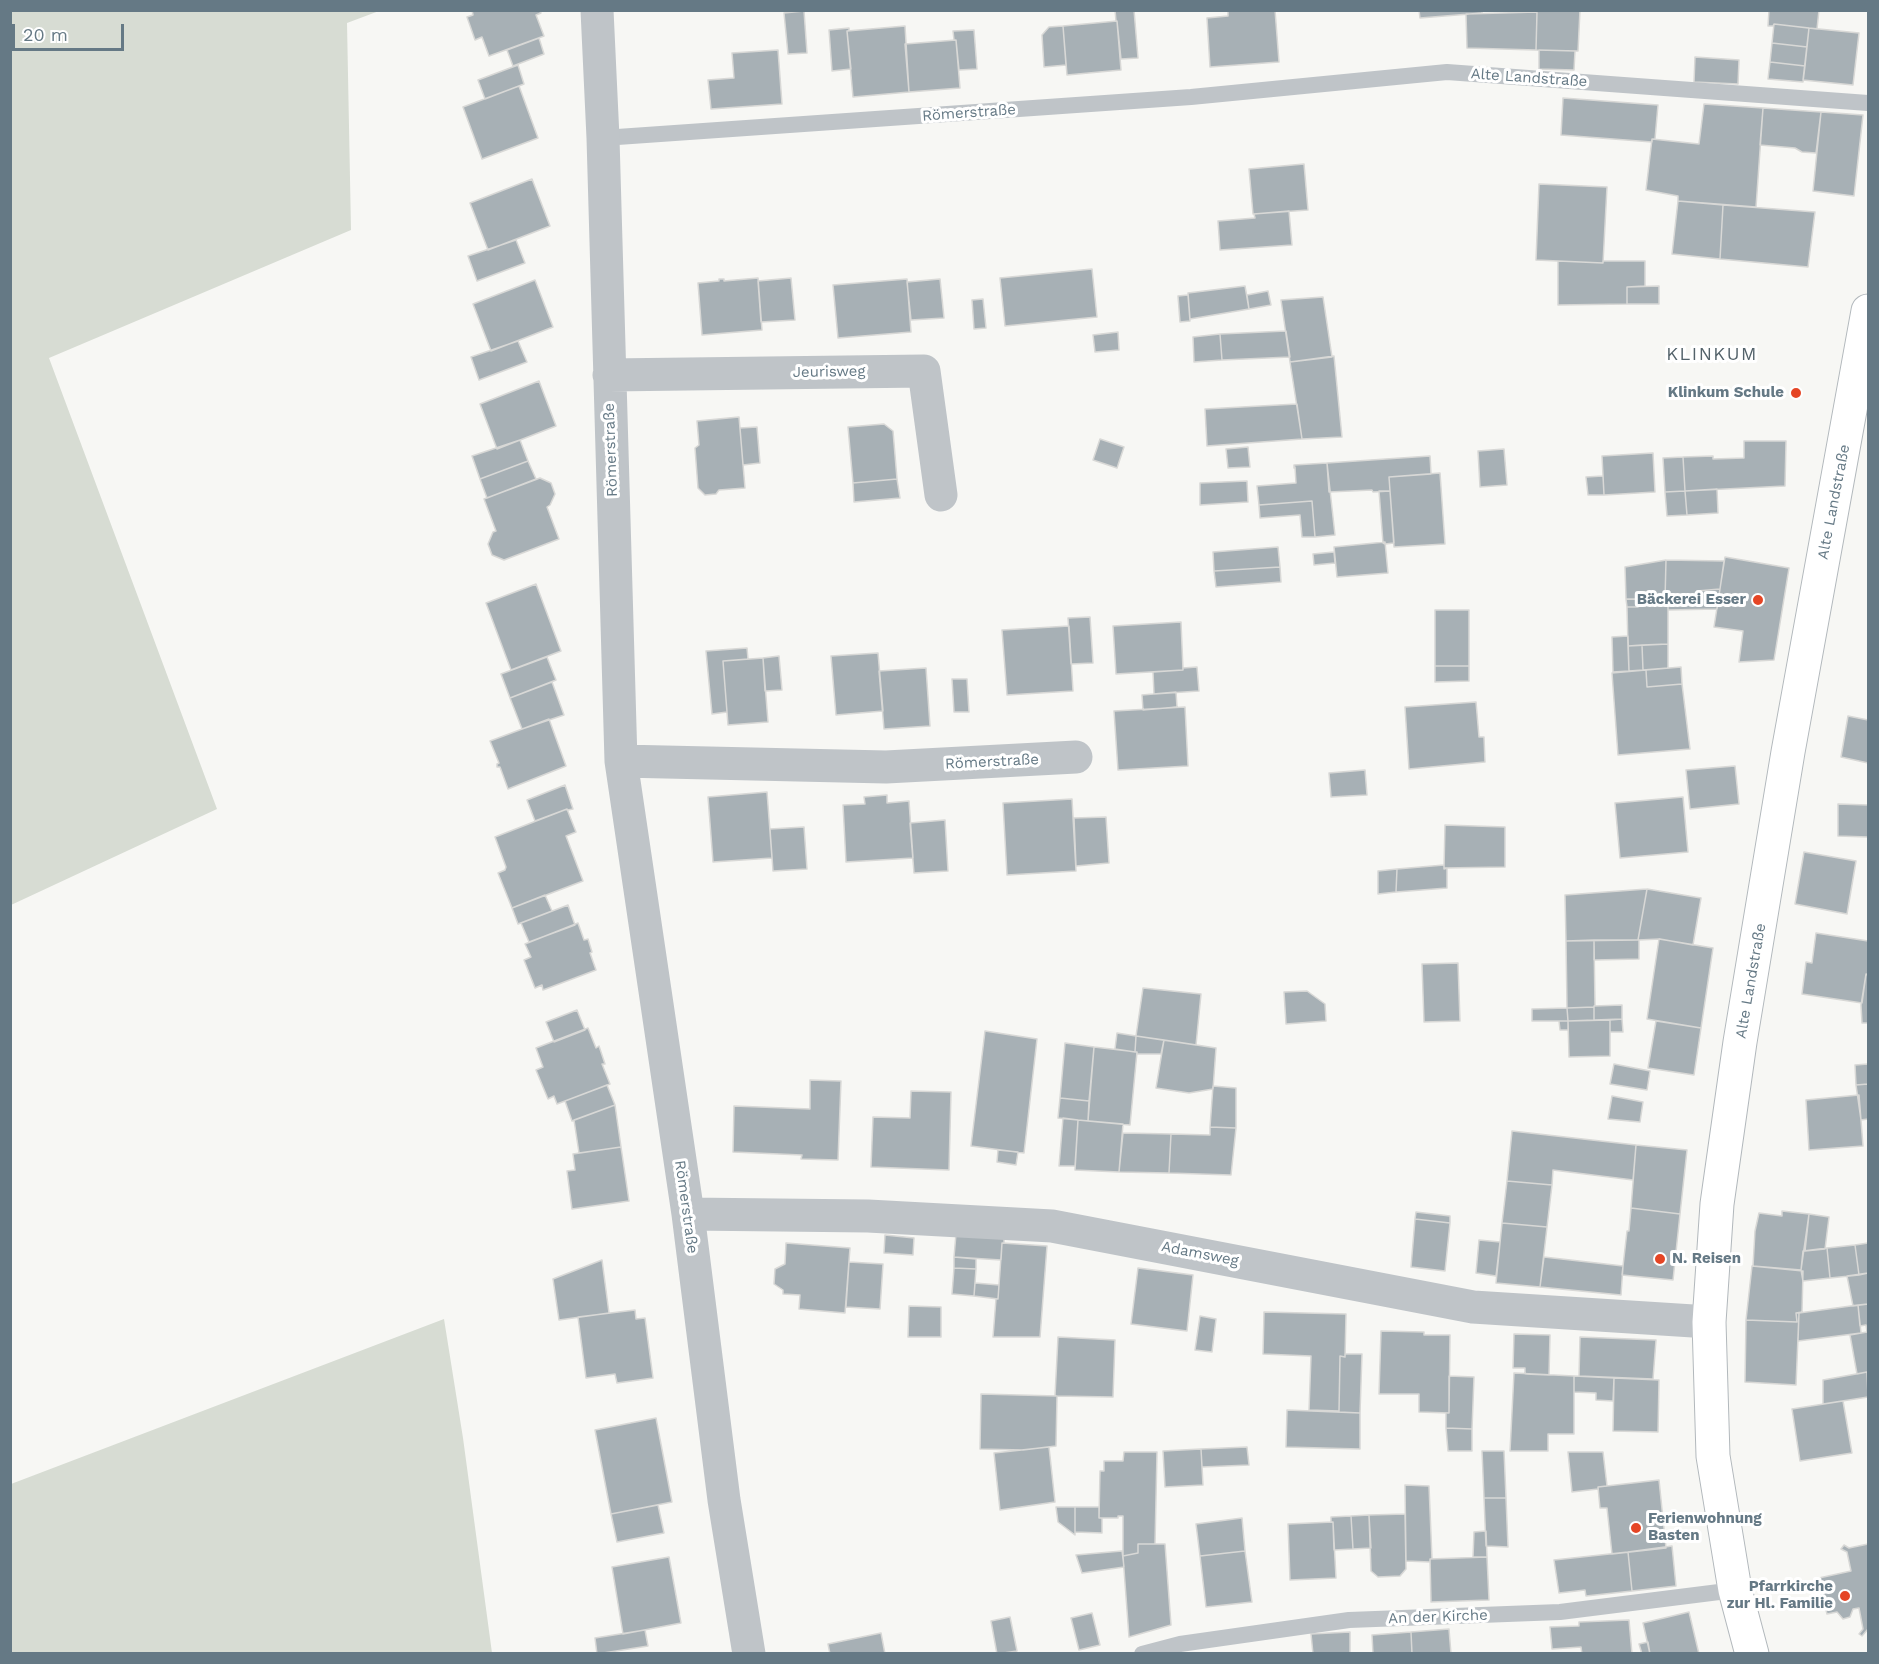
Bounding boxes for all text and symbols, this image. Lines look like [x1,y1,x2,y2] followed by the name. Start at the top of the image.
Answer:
[15,12,128,50] scale bar
[23,24,68,45] text: 20 m
[1470,65,1588,91] street label: Alte Landstraße
[921,101,1017,125] street label: Römerstraße
[1666,344,1758,366] district label: KLINKUM
[792,362,866,382] street label: Jeurisweg
[1668,384,1784,402] place label: Klinkum Schule
[1789,386,1803,400] marker: Klinkum Schule
[600,403,622,497] street label: Römerstraße
[1814,443,1854,561] street label: Alte Landstraße
[1637,591,1746,609] place label: Bäckerei Esser
[1751,593,1765,607] marker: Bäckerei Esser
[945,751,1039,773] street label: Römerstraße
[1732,922,1770,1040] street label: Alte Landstraße
[671,1159,701,1255] street label: Römerstraße
[1160,1238,1240,1270] street label: Adamsweg
[1672,1250,1741,1268] place label: N. Reisen
[1653,1252,1667,1266] marker: N. Reisen
[1648,1510,1762,1545] place label: Ferienwohnung Basten
[1629,1521,1643,1535] marker: Ferienwohnung Basten
[1727,1578,1833,1613] place label: Pfarrkirche zur Hl. Familie
[1838,1589,1852,1603] marker: Pfarrkirche zur Hl. Familie
[1388,1606,1488,1628] street label: An der Kirche

